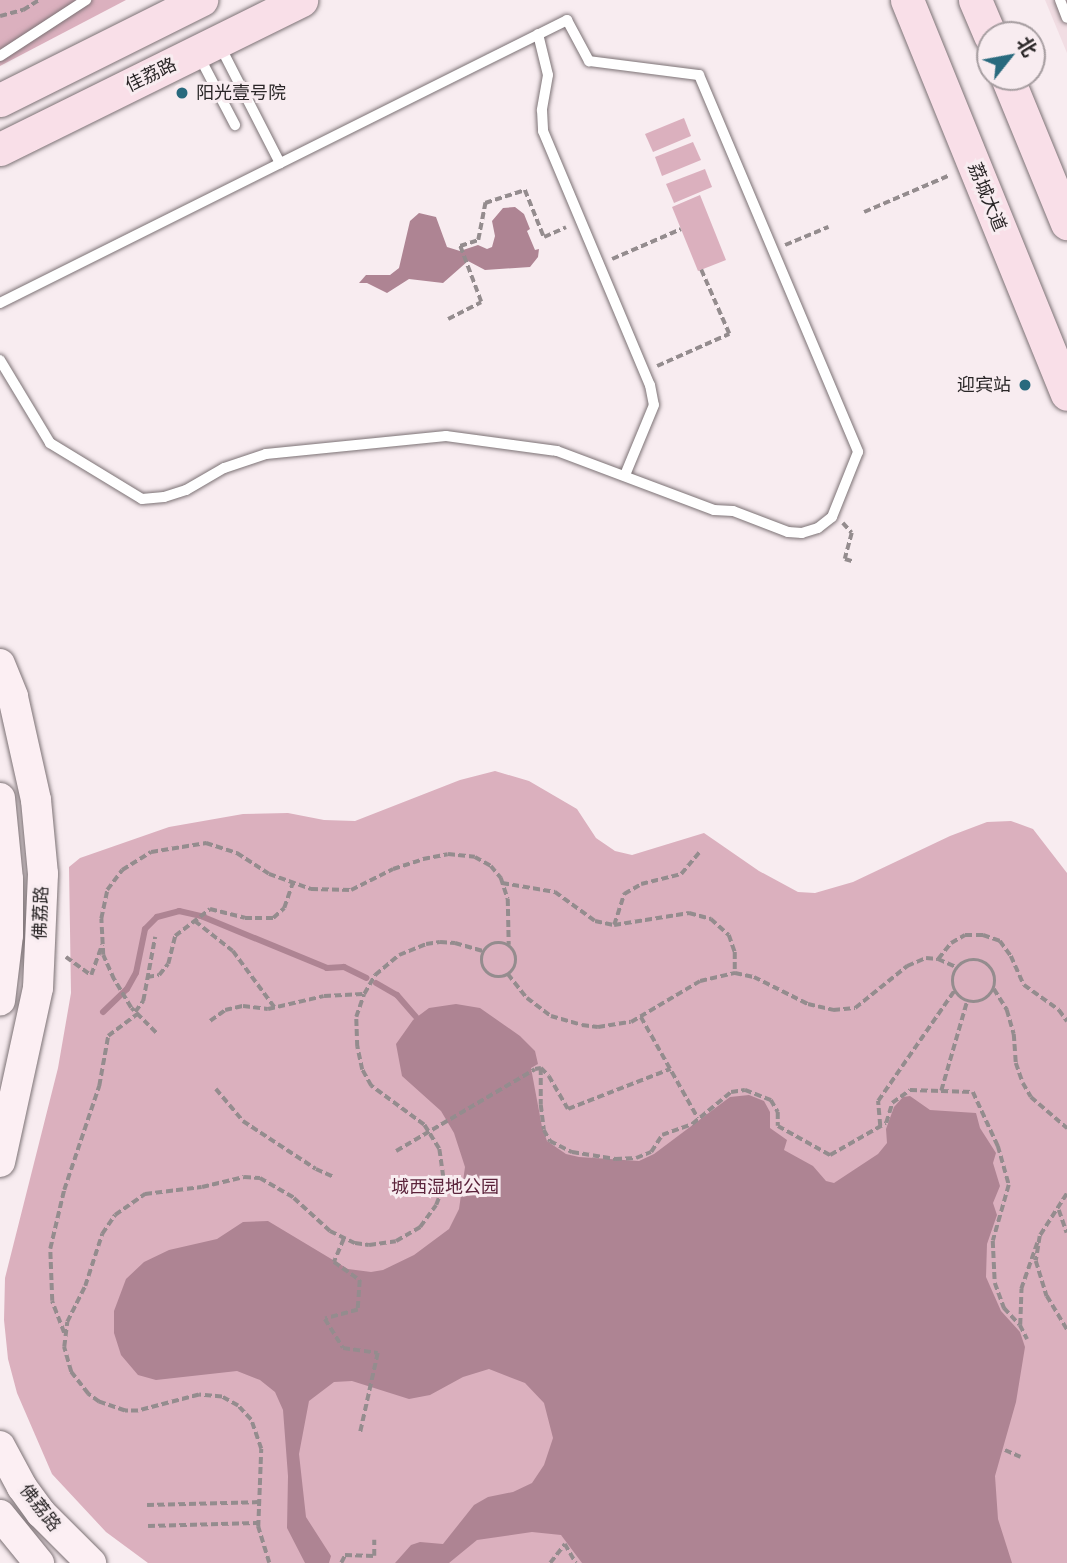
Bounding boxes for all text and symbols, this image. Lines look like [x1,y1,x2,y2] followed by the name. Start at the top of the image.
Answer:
[976,21,1046,91] north arrow
[1013,32,1042,60] text: 北
[122,53,180,97] street label: 佳荔路
[196,82,286,104] place label: 阳光壹号院
[174,85,190,101] marker: 阳光壹号院
[964,160,1010,234] street label: 荔城大道
[957,374,1011,396] place label: 迎宾站
[1017,377,1033,393] marker: 迎宾站
[29,886,53,940] street label: 佛荔路
[391,1176,499,1198] park label: 城西湿地公园
[15,1480,65,1536] street label: 佛荔路

